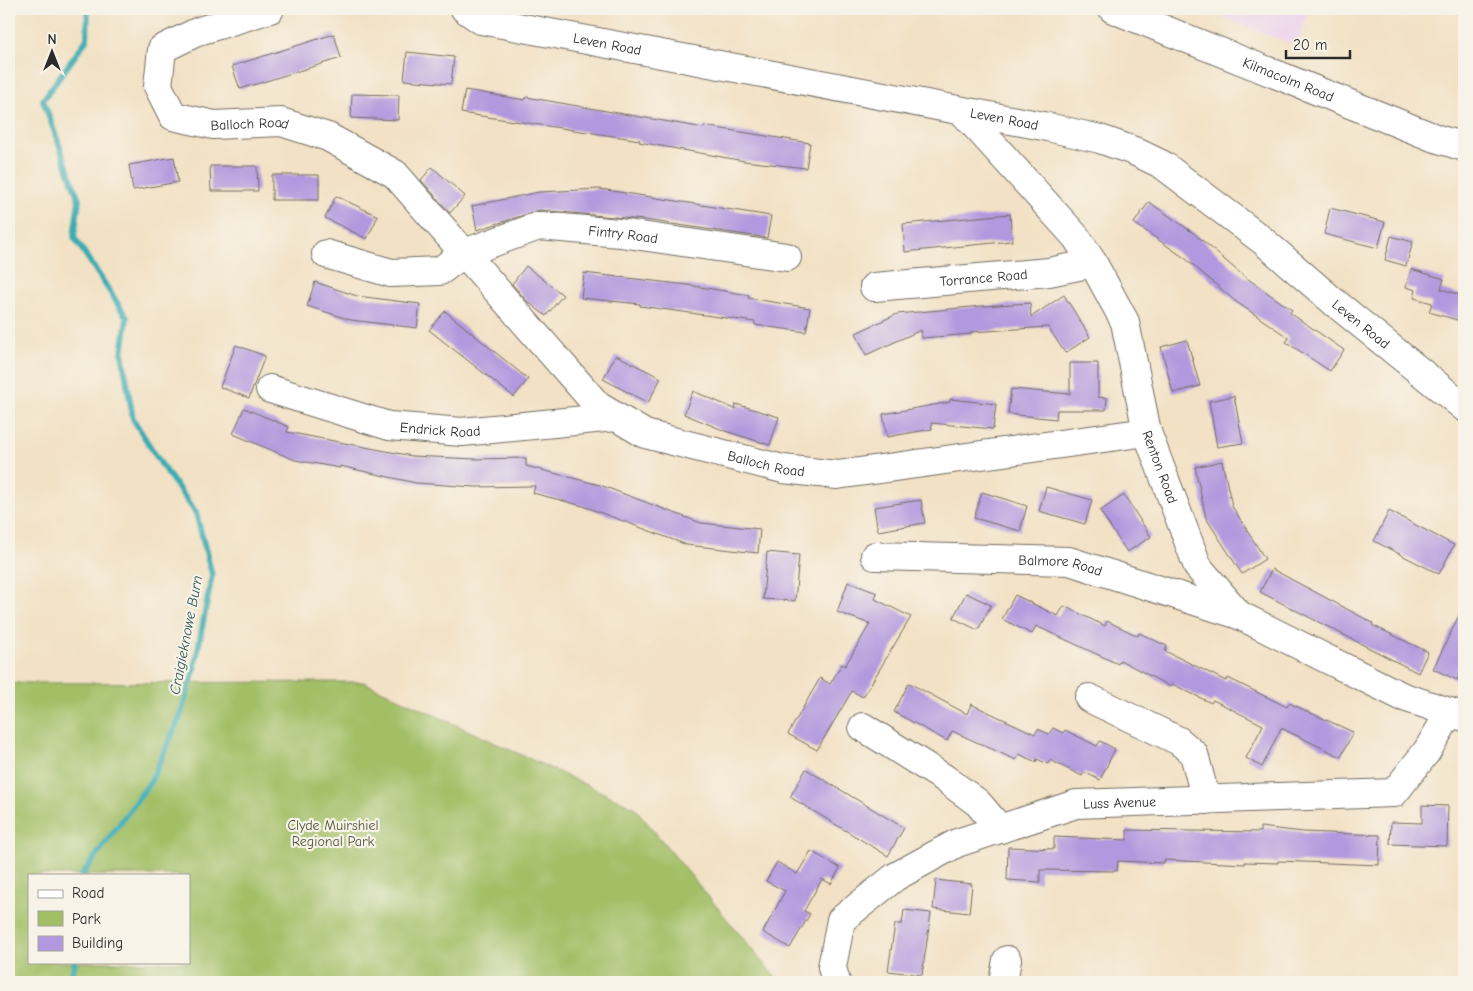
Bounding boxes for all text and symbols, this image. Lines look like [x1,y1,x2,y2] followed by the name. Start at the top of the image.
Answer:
[28,28,78,78] north arrow
[1286,28,1349,60] scale bar
[572,29,643,59] street label: Leven Road
[47,31,57,48] text: N
[1293,36,1327,54] text: 20 m
[1240,53,1336,105] street label: Kilmacolm Road
[969,104,1040,133] street label: Leven Road
[210,113,291,134] street label: Balloch Road
[588,222,659,247] street label: Fintry Road
[939,265,1028,290] street label: Torrance Road
[1329,296,1393,352] street label: Leven Road
[399,418,481,441] street label: Endrick Road
[1139,428,1182,506] street label: Renton Road
[726,447,806,480] street label: Balloch Road
[1018,551,1105,580] street label: Balmore Road
[166,574,206,696] water label: Craigieknowe Burn
[1083,793,1156,812] street label: Luss Avenue
[287,817,379,850] park label: Clyde Muirshiel Regional Park
[28,874,190,964] legend
[72,884,104,902] text: Road
[72,910,101,928] text: Park
[72,934,123,952] text: Building

